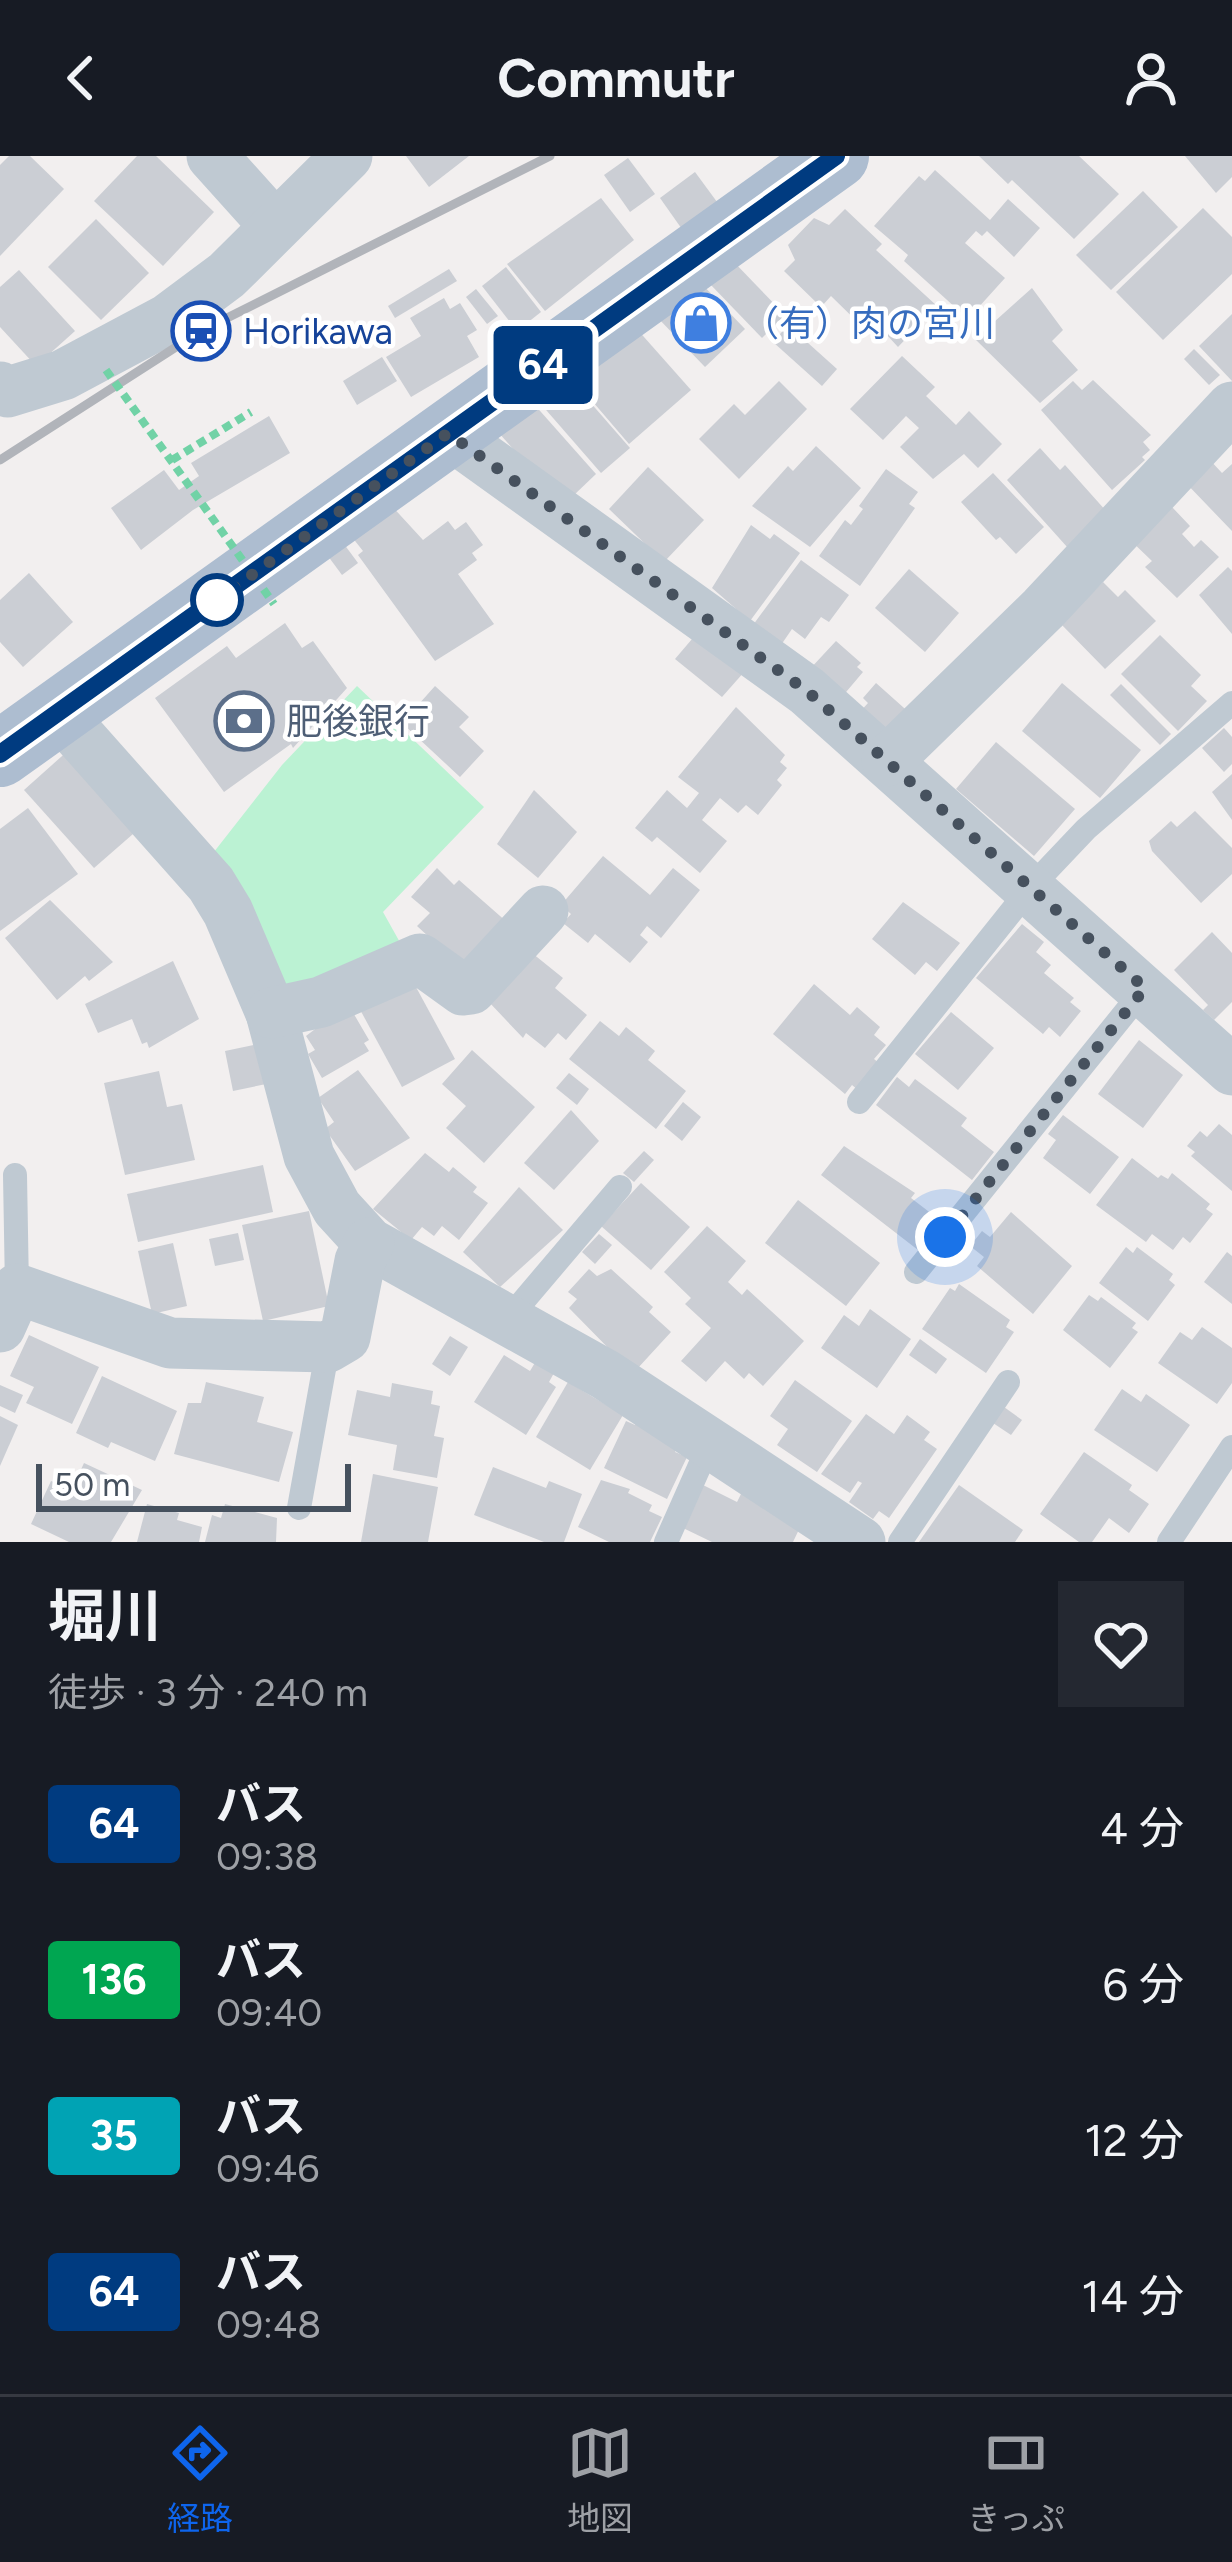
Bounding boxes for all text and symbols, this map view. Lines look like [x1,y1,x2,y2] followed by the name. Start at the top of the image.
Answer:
[48,45,114,111] icon: back
[1118,45,1184,111] icon: person
[497,46,735,111] text: Commutr
[670,292,732,354] shop icon: （有）肉の宮川
[170,300,232,362] station icon: Horikawa
[743,302,995,345] place label: （有）肉の宮川
[243,310,393,353] place label: Horikawa
[489,326,597,404] line badge: 64
[518,339,568,390] text: 64
[192,575,242,625] unlabelled marker
[213,690,275,752] bank icon: 肥後銀行
[286,700,430,743] place label: 肥後銀行
[915,1207,975,1267] your location
[36,1458,351,1511] scale bar
[54,1465,130,1504] text: 50 m
[1058,1581,1184,1707] button: heart
[48,1582,162,1650] text: 堀川
[48,1669,368,1716] text: 徒歩 · 3 分 · 240 m
[216,1777,306,1831] text: バス
[89,1798,139,1849] text: 64
[1100,1801,1184,1855] text: 4 分
[216,1833,318,1880] text: 09:38
[216,1933,306,1987] text: バス
[81,1954,147,2005] text: 136
[1102,1957,1184,2011] text: 6 分
[216,1989,322,2036] text: 09:40
[216,2089,306,2143] text: バス
[90,2110,138,2161] text: 35
[1084,2113,1184,2167] text: 12 分
[216,2145,319,2192] text: 09:46
[216,2245,306,2299] text: バス
[89,2266,139,2317] text: 64
[1081,2269,1184,2323] text: 14 分
[216,2301,321,2348] text: 09:48
[167,2420,233,2540] tab: 経路
[567,2420,633,2540] tab: 地図
[967,2420,1065,2540] tab: きっぷ

